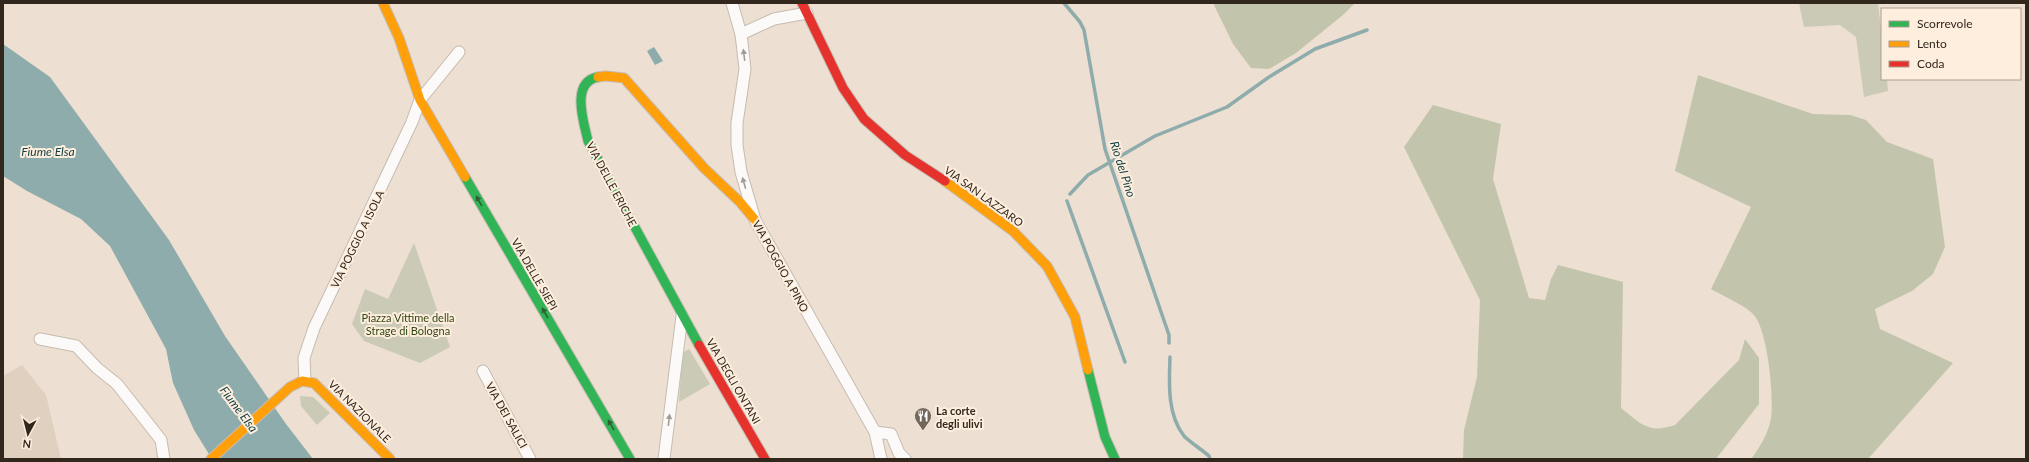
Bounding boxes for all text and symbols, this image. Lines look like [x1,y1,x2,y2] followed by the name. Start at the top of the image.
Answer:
[1881,8,2021,80] legend
[1917,16,1973,31] text: Scorrevole
[1917,36,1947,51] text: Lento
[740,48,747,61] one-way arrow
[1917,56,1944,71] text: Coda
[584,139,640,229] street label: VIA DELLE ERICHE
[1107,139,1139,199] water label: Rio del Pino
[21,144,75,159] water label: Fiume Elsa
[942,163,1026,229] street label: VIA SAN LAZZARO
[741,177,747,189] one-way arrow
[328,188,387,290] street label: VIA POGGIO A ISOLA
[475,195,482,207] one-way arrow
[750,218,812,314] street label: VIA POGGIO A PINO
[509,236,561,312] street label: VIA DELLE SIEPI
[541,307,548,319] one-way arrow
[361,311,455,337] park label: Piazza Vittime della Strage di Bologna
[704,336,764,426] street label: VIA DEGLI ONTANI
[326,377,394,445] street label: VIA NAZIONALE
[484,380,530,450] street label: VIA DEI SALICI
[217,383,261,435] water label: Fiume Elsa
[936,404,983,430] place label: La corte degli ulivi
[913,406,933,431] restaurant icon: La corte degli ulivi
[8,414,48,454] north arrow
[666,414,672,426] one-way arrow
[607,419,614,431] one-way arrow
[22,437,32,451] text: N

